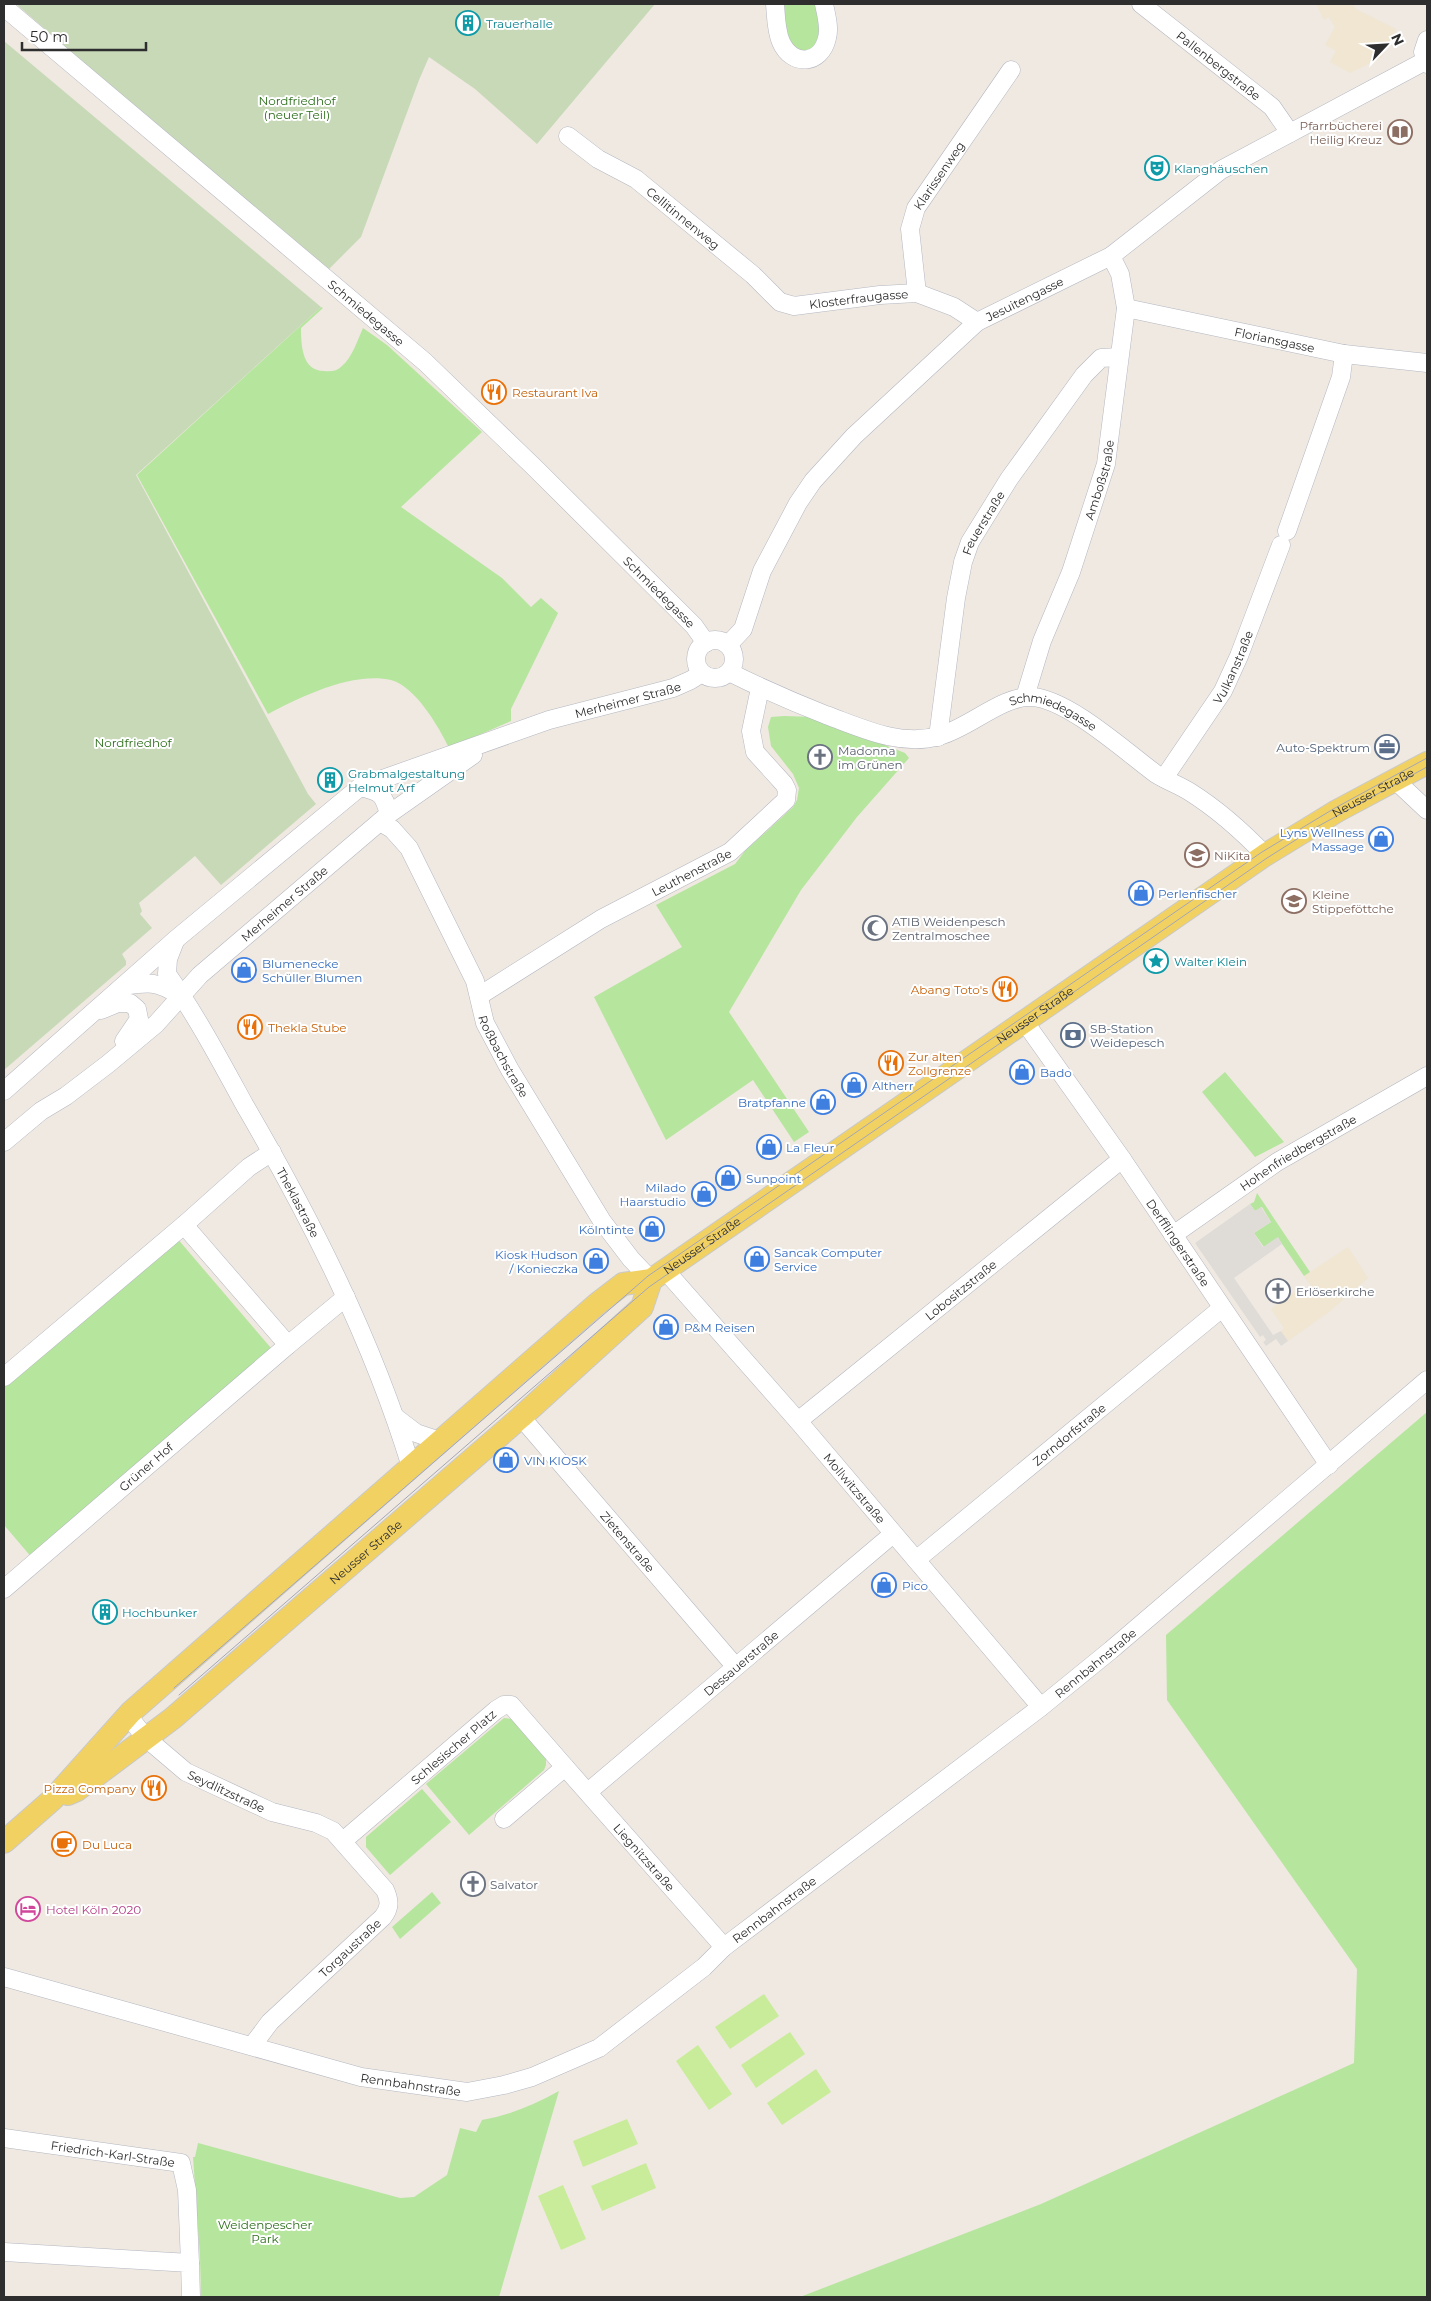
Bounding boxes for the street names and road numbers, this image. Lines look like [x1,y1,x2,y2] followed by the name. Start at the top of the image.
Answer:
[1174,27,1264,103] street label: Pallenbergstraße
[910,138,967,212] street label: Klarissenweg
[644,183,723,252] street label: Cellitinnenweg
[982,273,1066,325] street label: Jesuitengasse
[325,276,408,349] street label: Schmiedegasse
[808,286,909,312] street label: Klosterfraugasse
[1233,324,1316,355] street label: Floriansgasse
[1081,439,1117,522] street label: Amboßstraße
[959,488,1007,557] street label: Feuerstraße
[621,553,699,631] street label: Schmiedegasse
[1209,628,1256,707] street label: Vulkanstraße
[573,678,683,721] street label: Merheimer Straße
[1007,689,1100,734] street label: Schmiedegasse
[1329,764,1416,820] street label: Neusser Straße
[649,845,734,899] street label: Leuthenstraße
[238,862,330,944] street label: Merheimer Straße
[993,982,1076,1047] street label: Neusser Straße
[476,1014,532,1100] street label: Roßbachstraße
[1237,1111,1359,1193] street label: Hohenfriedbergstraße
[274,1165,323,1240] street label: Theklastraße
[1144,1196,1213,1289] street label: Derfflingerstraße
[660,1213,743,1277] street label: Neusser Straße
[922,1256,999,1323] street label: Lobositzstraße
[1029,1400,1108,1469] street label: Zorndorfstraße
[116,1439,177,1495] street label: Grüner Hof
[821,1450,889,1526] street label: Mollwitzstraße
[598,1508,658,1575] street label: Zietenstraße
[326,1516,405,1587] street label: Neusser Straße
[1051,1625,1139,1701] street label: Rennbahnstraße
[700,1627,781,1699] street label: Dessauerstraße
[407,1706,499,1787] street label: Schlesischer Platz
[185,1766,268,1815] street label: Seydlitzstraße
[611,1820,678,1894] street label: Liegnitzstraße
[729,1873,819,1946] street label: Rennbahnstraße
[316,1916,384,1980] street label: Torgaustraße
[360,2070,462,2099] street label: Rennbahnstraße
[50,2137,176,2170] street label: Friedrich-Karl-Straße

